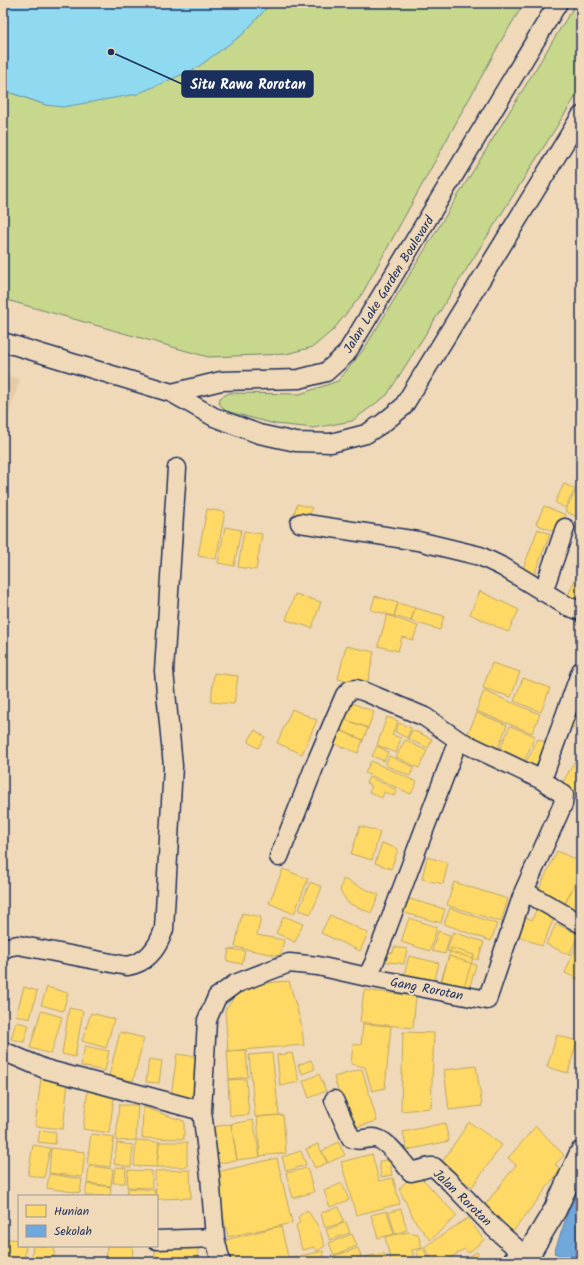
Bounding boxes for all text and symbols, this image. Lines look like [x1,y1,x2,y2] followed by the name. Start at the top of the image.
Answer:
[182,71,313,97] callout: Situ Rawa Rorotan
[190,74,306,96] text: Situ Rawa Rorotan
[338,212,440,358] street label: Jalan Lake Garden Boulevard
[388,972,465,1007] street label: Gang Rorotan
[428,1164,496,1232] street label: Jalan Rorotan
[18,1195,158,1247] legend
[54,1202,89,1221] text: Hunian
[54,1222,92,1241] text: Sekolah

